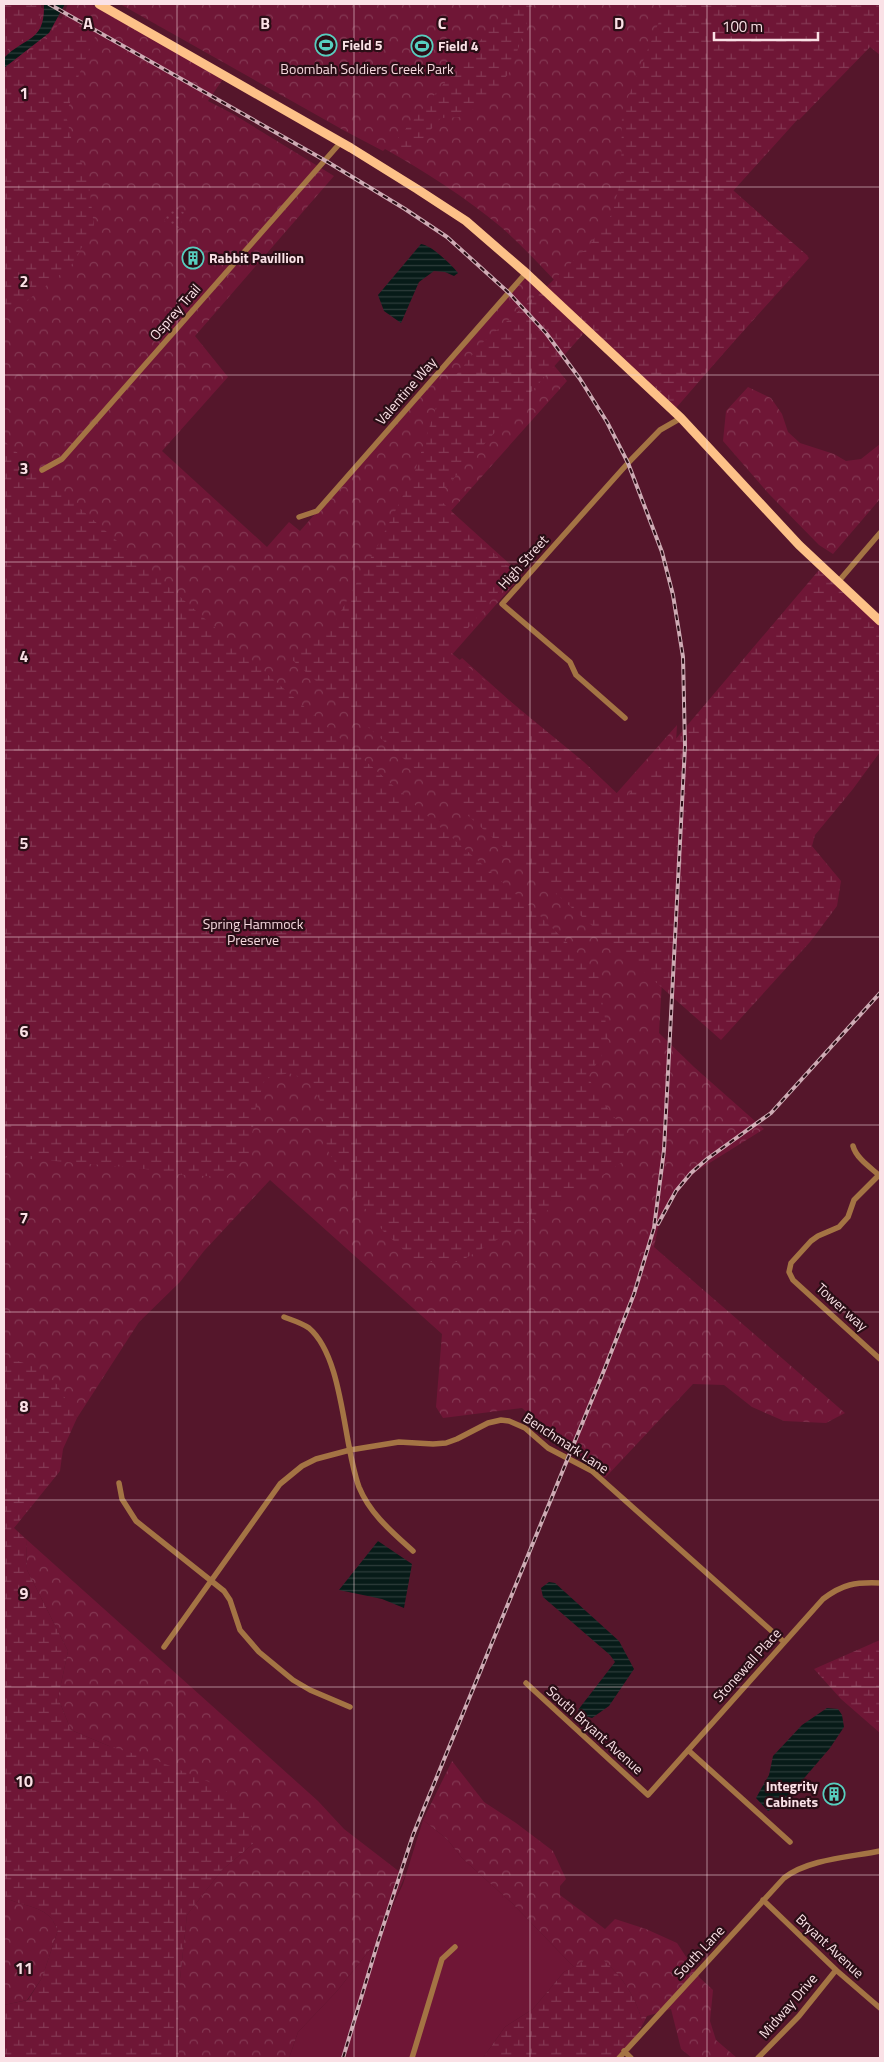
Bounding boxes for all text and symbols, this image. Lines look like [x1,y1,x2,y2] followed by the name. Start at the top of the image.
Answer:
[714,10,818,42] scale bar
[83,11,93,35] text: A
[260,11,270,35] text: B
[438,11,447,35] text: C
[614,11,624,35] text: D
[722,15,763,38] text: 100 m
[314,33,338,57] sports icon: Field 5
[342,34,383,55] place label: Field 5
[410,34,434,58] sports icon: Field 4
[438,35,479,56] place label: Field 4
[280,58,454,79] park label: Boombah Soldiers Creek Park
[20,81,28,105] text: 1
[181,246,205,270] building icon: Rabbit Pavillion
[209,247,304,268] place label: Rabbit Pavillion
[20,269,28,293] text: 2
[144,279,205,345] street label: Osprey Trail
[370,352,441,429] street label: Valentine Way
[20,456,28,480] text: 3
[493,530,553,593] street label: High Street
[20,644,29,668] text: 4
[20,831,29,855] text: 5
[203,913,304,950] park label: Spring Hammock Preserve
[20,1019,29,1043] text: 6
[20,1206,28,1230] text: 7
[812,1278,873,1336] street label: Tower way
[20,1394,29,1418] text: 8
[519,1407,613,1478] street label: Benchmark Lane
[20,1581,29,1605] text: 9
[708,1623,786,1706] street label: Stonewall Place
[542,1680,649,1779] street label: South Bryant Avenue
[15,1769,33,1793] text: 10
[765,1775,818,1812] place label: Integrity Cabinets
[822,1782,846,1806] building icon: Integrity Cabinets
[792,1908,869,1983] street label: Bryant Avenue
[668,1920,729,1983] street label: South Lane
[15,1956,33,1980] text: 11
[753,1969,822,2043] street label: Midway Drive

